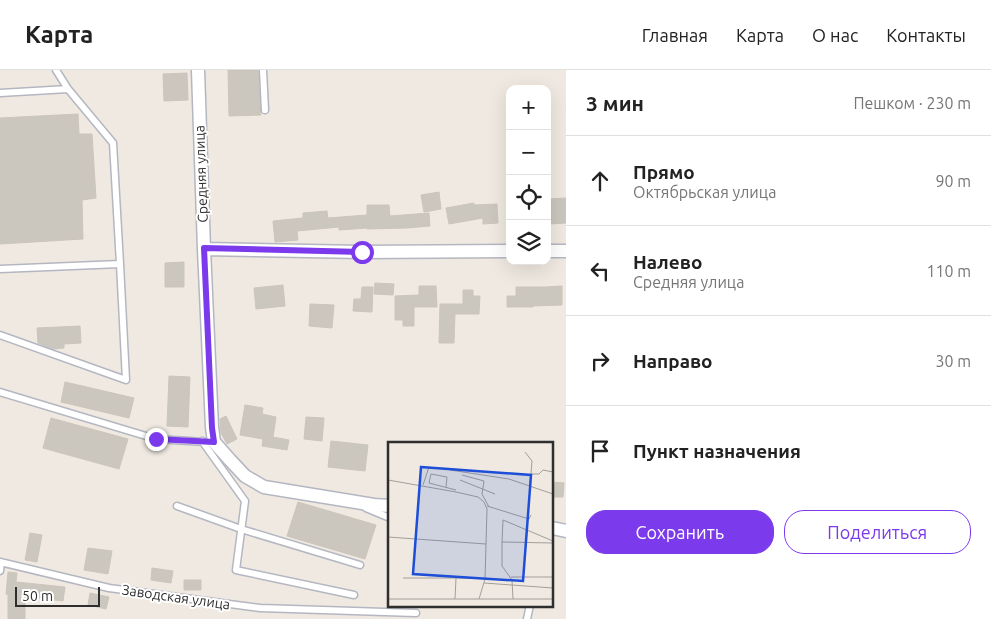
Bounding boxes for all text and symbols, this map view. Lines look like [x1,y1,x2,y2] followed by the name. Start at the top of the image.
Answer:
[25,21,93,48] text: Карта
[642,25,708,45] text: Главная
[736,25,784,45] text: Карта
[812,25,858,45] text: О нас
[886,25,966,45] text: Контакты
[506,85,551,265] map controls
[506,85,551,130] button: +
[586,91,644,115] text: 3 мин
[853,94,971,112] text: Пешком · 230 m
[191,125,211,223] street label: Средняя улица
[506,130,551,175] button: −
[633,161,695,183] text: Прямо
[586,167,614,195] icon: ahead
[935,172,971,190] text: 90 m
[506,175,551,220] button: locate
[633,183,776,201] text: Октябрьская улица
[506,220,551,265] button: layers
[351,241,374,264] route start
[633,251,702,273] text: Налево
[586,257,614,285] icon: left
[926,262,971,280] text: 110 m
[633,273,744,291] text: Средняя улица
[586,347,614,375] icon: right
[633,350,713,372] text: Направо
[935,352,971,370] text: 30 m
[145,428,168,451] route end
[586,437,614,465] icon: arrive
[633,440,801,462] text: Пункт назначения
[388,442,554,606] inset map
[586,510,774,554] button: Сохранить
[784,510,971,554] button: Поделиться
[121,581,231,613] street label: Заводская улица
[15,584,100,607] scale bar
[22,588,53,604] text: 50 m

